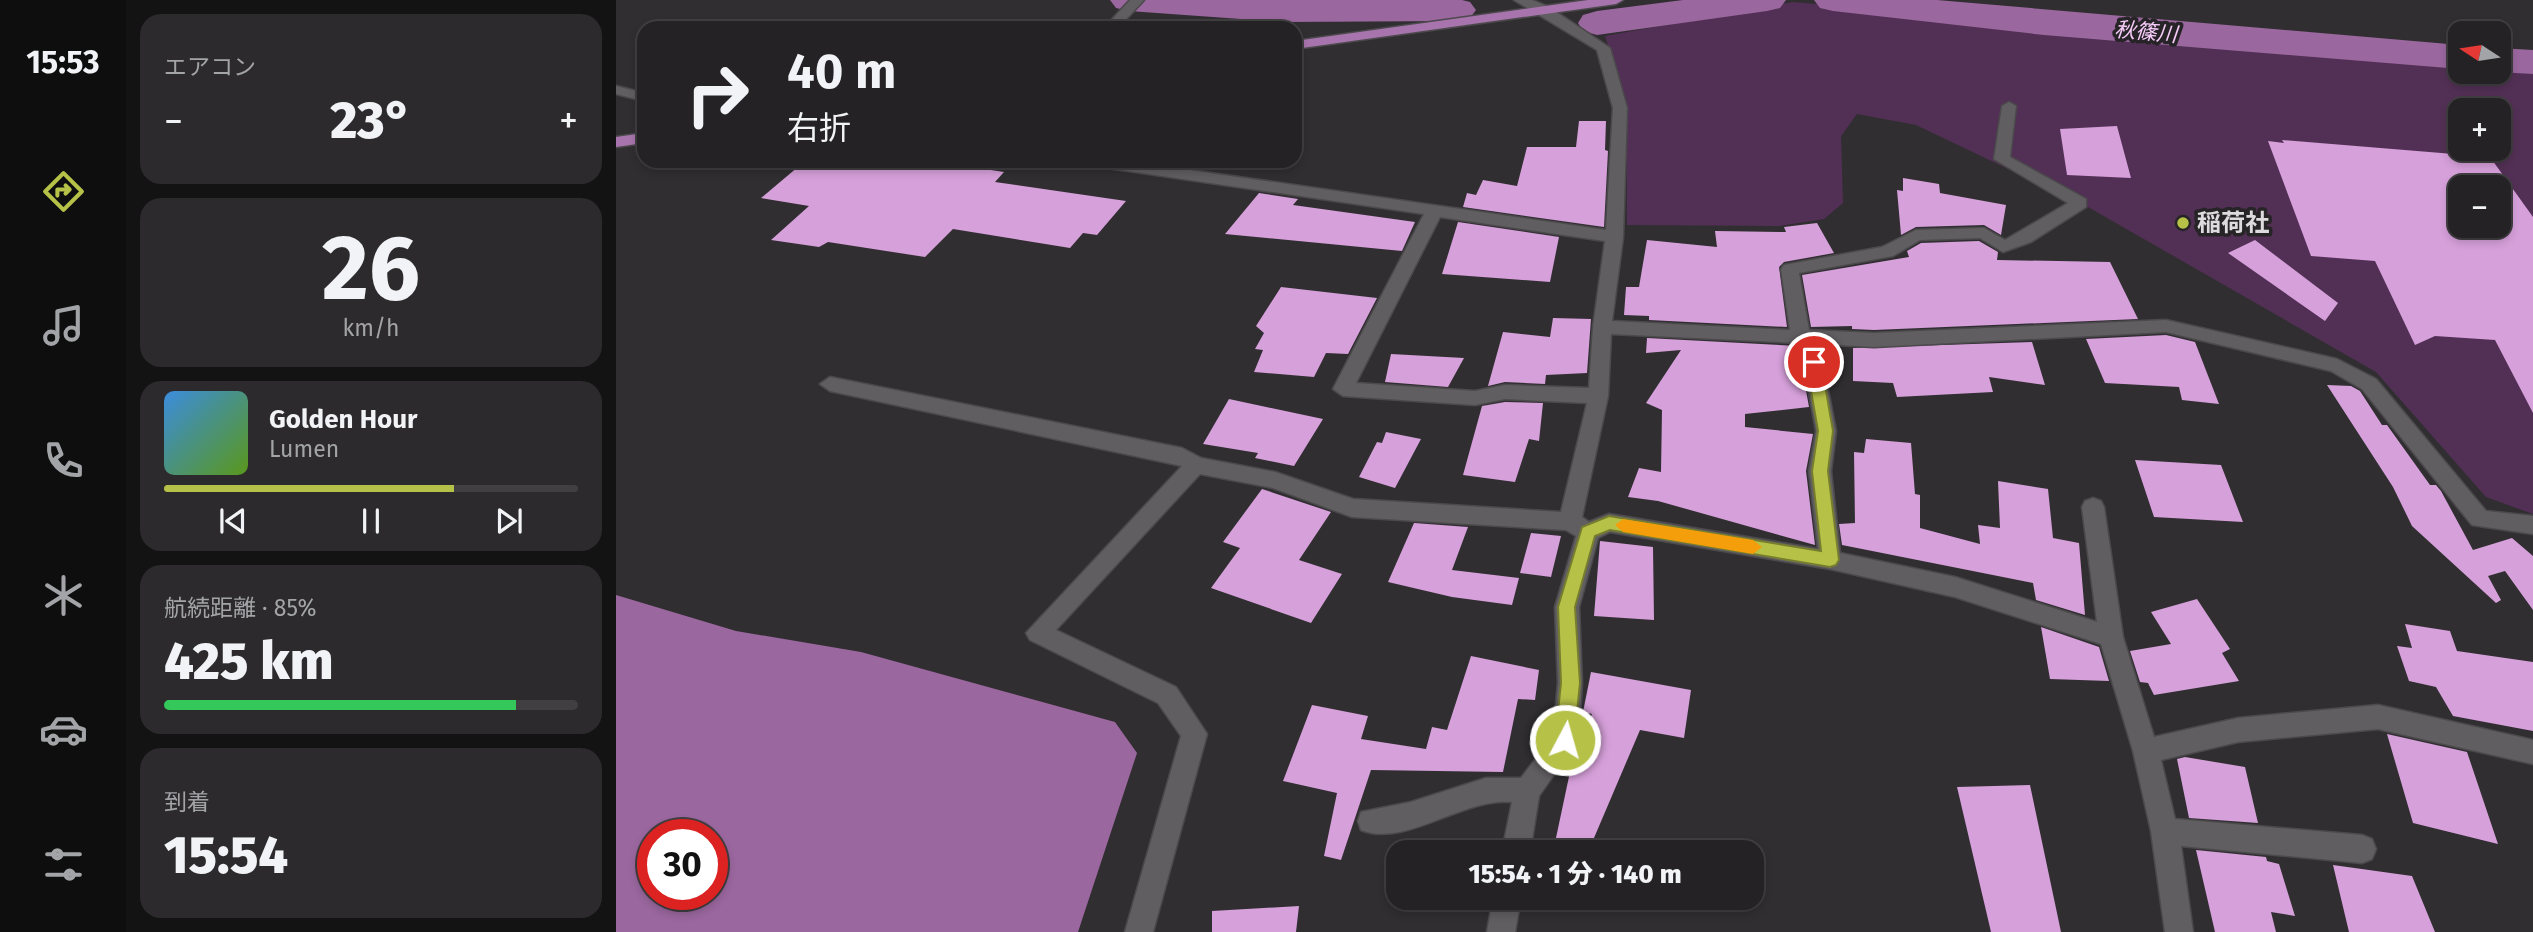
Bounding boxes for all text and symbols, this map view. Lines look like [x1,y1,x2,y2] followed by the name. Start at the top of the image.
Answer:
[2113,16,2181,48] water label: 秋篠川
[2448,21,2511,84] north arrow
[2448,21,2511,238] map controls
[787,42,896,101] text: 40 m
[26,43,100,81] text: 15:53
[672,49,763,140] icon: right
[164,53,256,81] text: エアコン
[330,89,412,152] text: 23°
[164,98,183,144] text: −
[559,98,578,144] text: +
[2448,98,2511,161] button: +
[787,109,851,147] text: 右折
[39,167,88,216] icon: directions
[2448,175,2511,238] button: −
[2197,209,2269,237] place label: 稲荷社
[322,214,420,323] text: 26
[2175,215,2191,231] marker: 稲荷社
[39,301,88,350] icon: music
[343,314,399,342] text: km/h
[1784,332,1844,392] pin
[1795,343,1833,381] icon: arrive
[269,404,417,435] text: Golden Hour
[269,435,339,463] text: Lumen
[39,436,88,485] icon: phone
[214,502,252,540] icon: previous
[352,502,390,540] icon: pause
[490,502,528,540] icon: next
[39,571,88,620] icon: climate
[164,594,316,622] text: 航続距離 · 85%
[164,630,333,693] text: 425 km
[1528,703,1602,777] position arrow
[39,705,88,754] icon: car
[164,788,210,816] text: 到着
[637,819,728,910] speed limit sign: 30
[164,824,288,887] text: 15:54
[39,840,88,889] icon: filters
[1468,859,1682,890] text: 15:54 · 1 分 · 140 m

